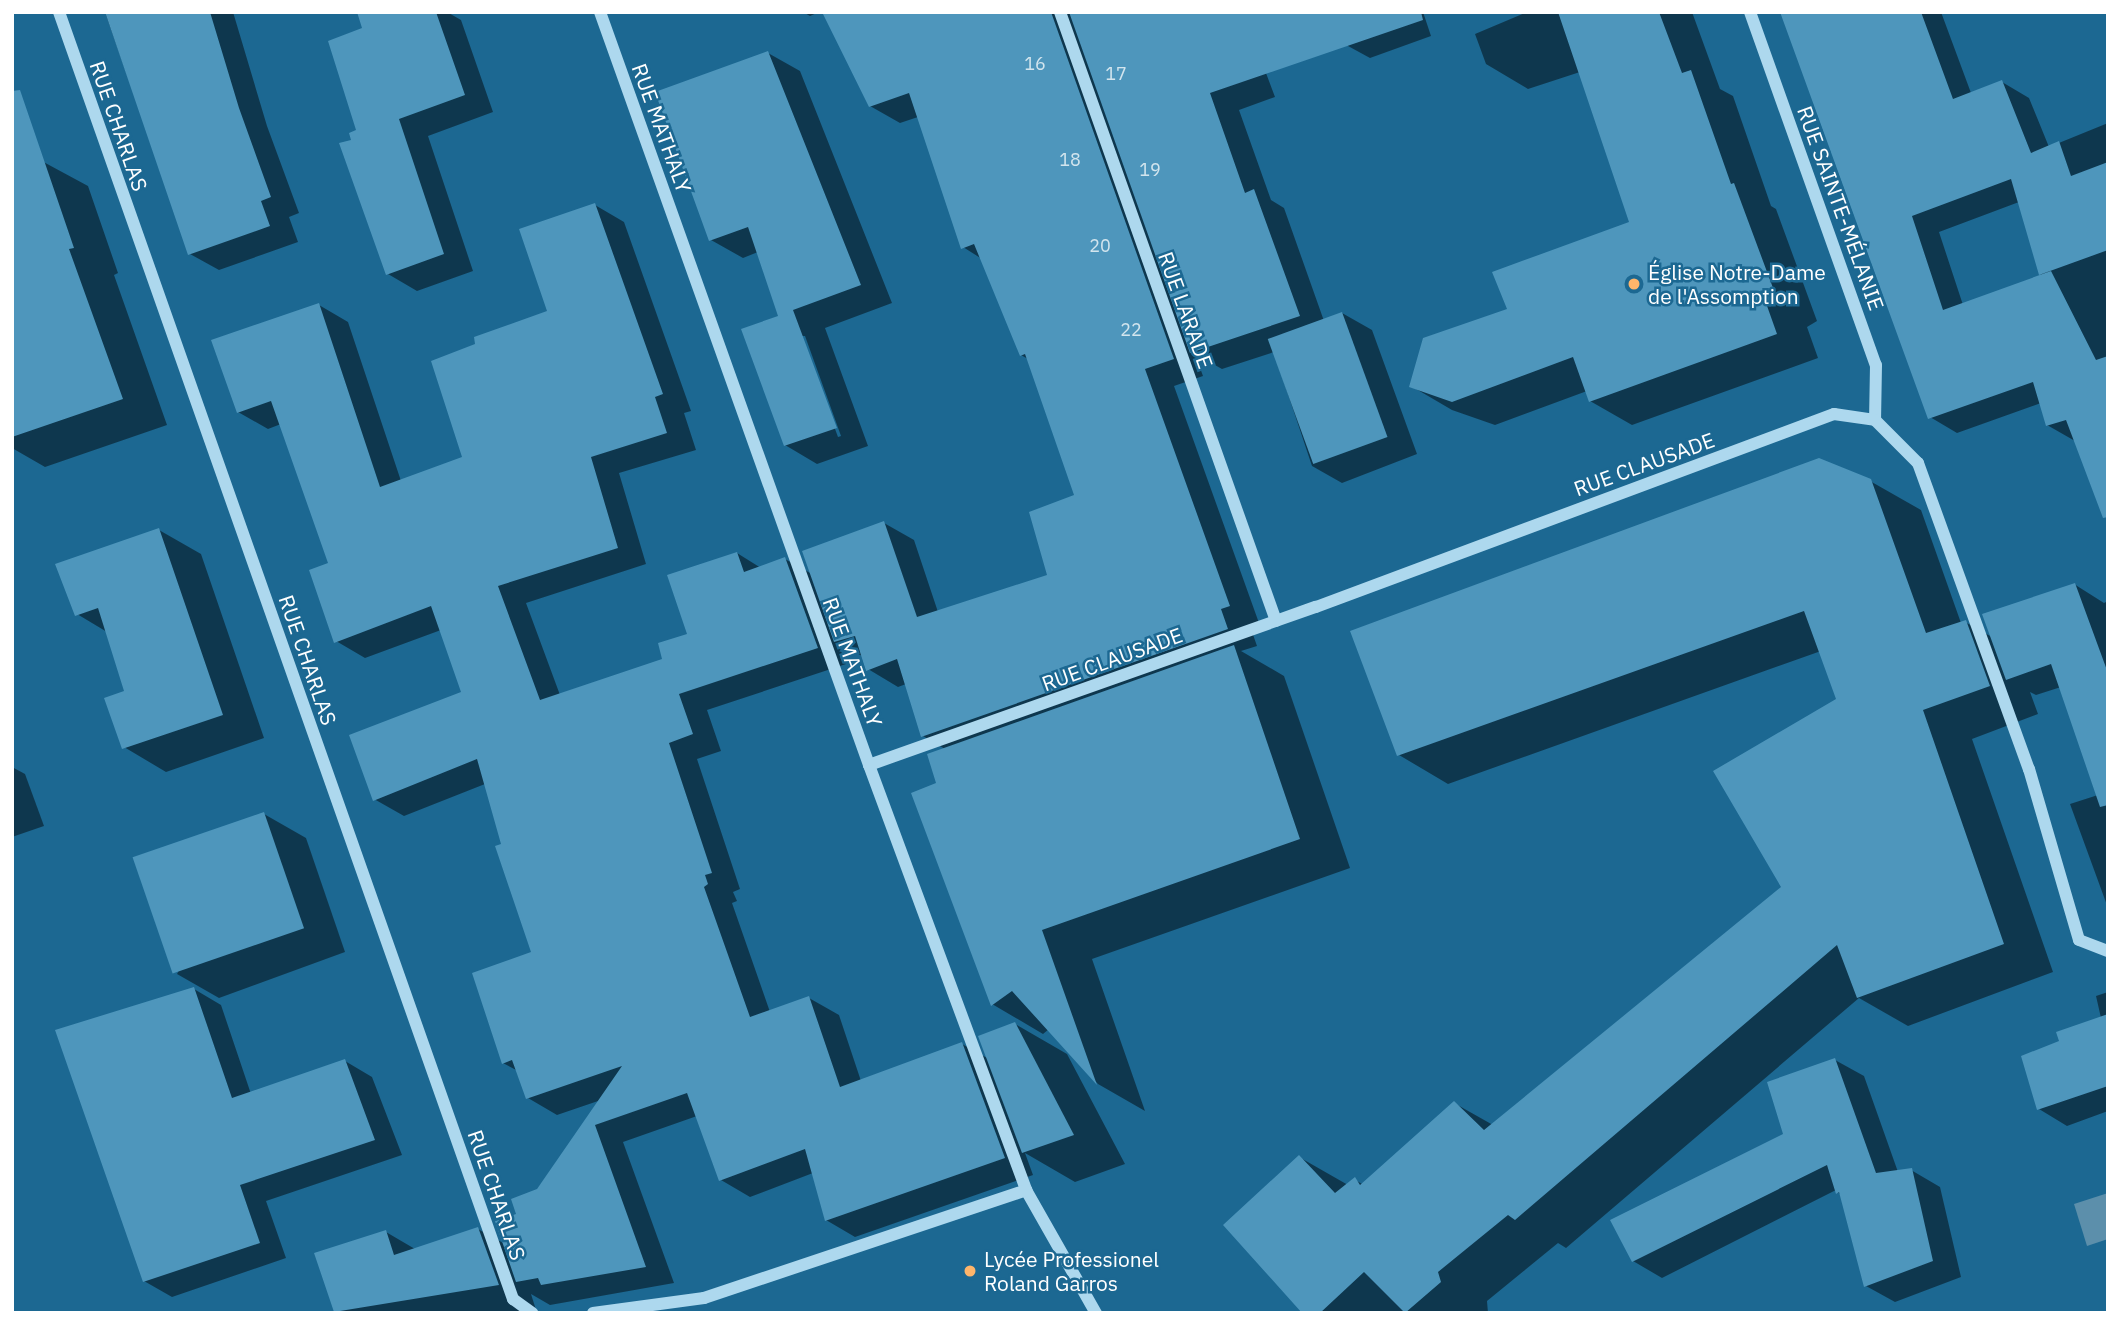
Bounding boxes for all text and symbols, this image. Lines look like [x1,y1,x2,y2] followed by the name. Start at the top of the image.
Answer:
[1024,53,1046,75] house number: 16
[85,58,153,194] street label: RUE CHARLAS
[627,60,697,196] street label: RUE MATHALY
[1105,63,1127,85] house number: 17
[1792,103,1890,313] street label: RUE SAINTE-MÉLANIE
[1059,149,1081,171] house number: 18
[1139,159,1161,181] house number: 19
[1089,235,1111,257] house number: 20
[1153,248,1219,372] street label: RUE LARADE
[1648,259,1826,309] place label: Église Notre-Dame de l'Assomption
[1626,276,1642,292] marker: Église Notre-Dame de l'Assomption
[1120,319,1142,341] house number: 22
[1570,427,1718,501] street label: RUE CLAUSADE
[274,592,342,728] street label: RUE CHARLAS
[818,594,888,730] street label: RUE MATHALY
[1038,622,1186,696] street label: RUE CLAUSADE
[463,1127,531,1263] street label: RUE CHARLAS
[984,1246,1159,1296] place label: Lycée Professionel Roland Garros
[962,1263,978,1279] marker: Lycée Professionel Roland Garros

